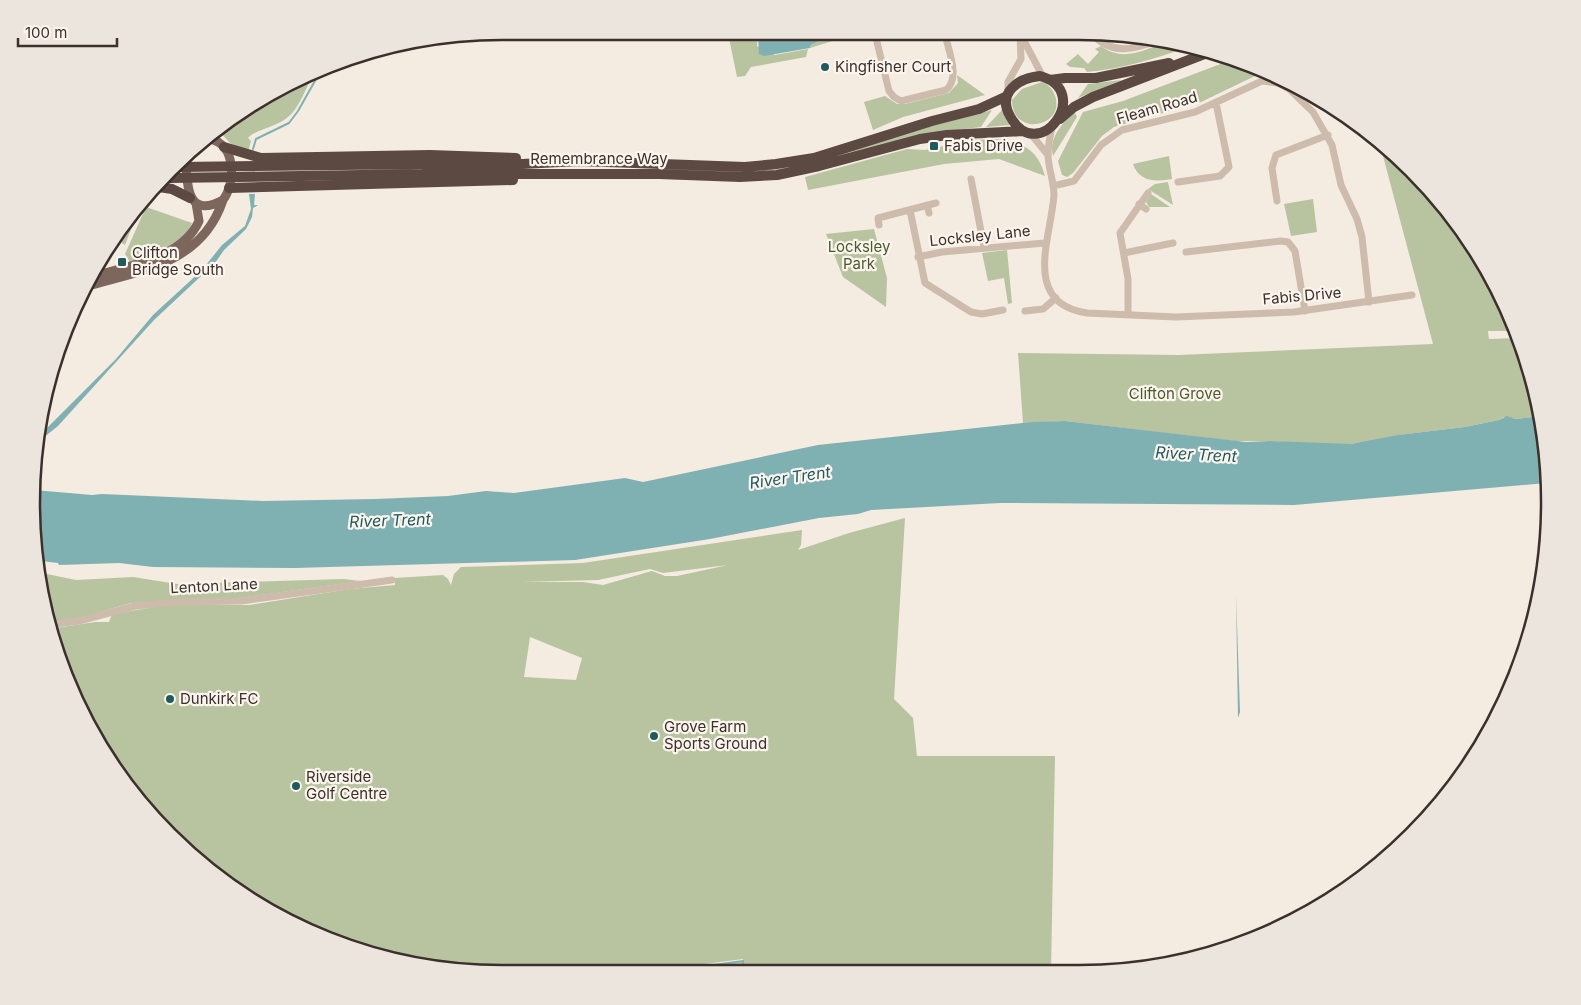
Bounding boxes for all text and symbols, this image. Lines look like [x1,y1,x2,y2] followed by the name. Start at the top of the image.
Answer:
[18,15,116,47] scale bar
[25,23,67,42] text: 100 m
[835,57,951,76] place label: Kingfisher Court
[819,61,831,73] marker: Kingfisher Court
[1114,87,1200,128] street label: Fleam Road
[944,136,1023,155] place label: Fabis Drive
[928,140,940,152] marker: Fabis Drive
[530,149,668,168] street label: Remembrance Way
[929,221,1031,250] street label: Locksley Lane
[828,237,891,273] park label: Locksley Park
[132,243,224,279] place label: Clifton Bridge South
[116,256,128,268] marker: Clifton Bridge South
[1262,283,1342,308] street label: Fabis Drive
[1129,384,1221,403] park label: Clifton Grove
[1155,442,1238,466] water label: River Trent
[748,461,833,493] water label: River Trent
[349,509,432,531] water label: River Trent
[170,574,258,597] street label: Lenton Lane
[180,689,259,708] place label: Dunkirk FC
[164,693,176,705] marker: Dunkirk FC
[664,717,767,753] place label: Grove Farm Sports Ground
[648,730,660,742] marker: Grove Farm Sports Ground
[306,767,387,803] place label: Riverside Golf Centre
[290,780,302,792] marker: Riverside Golf Centre

